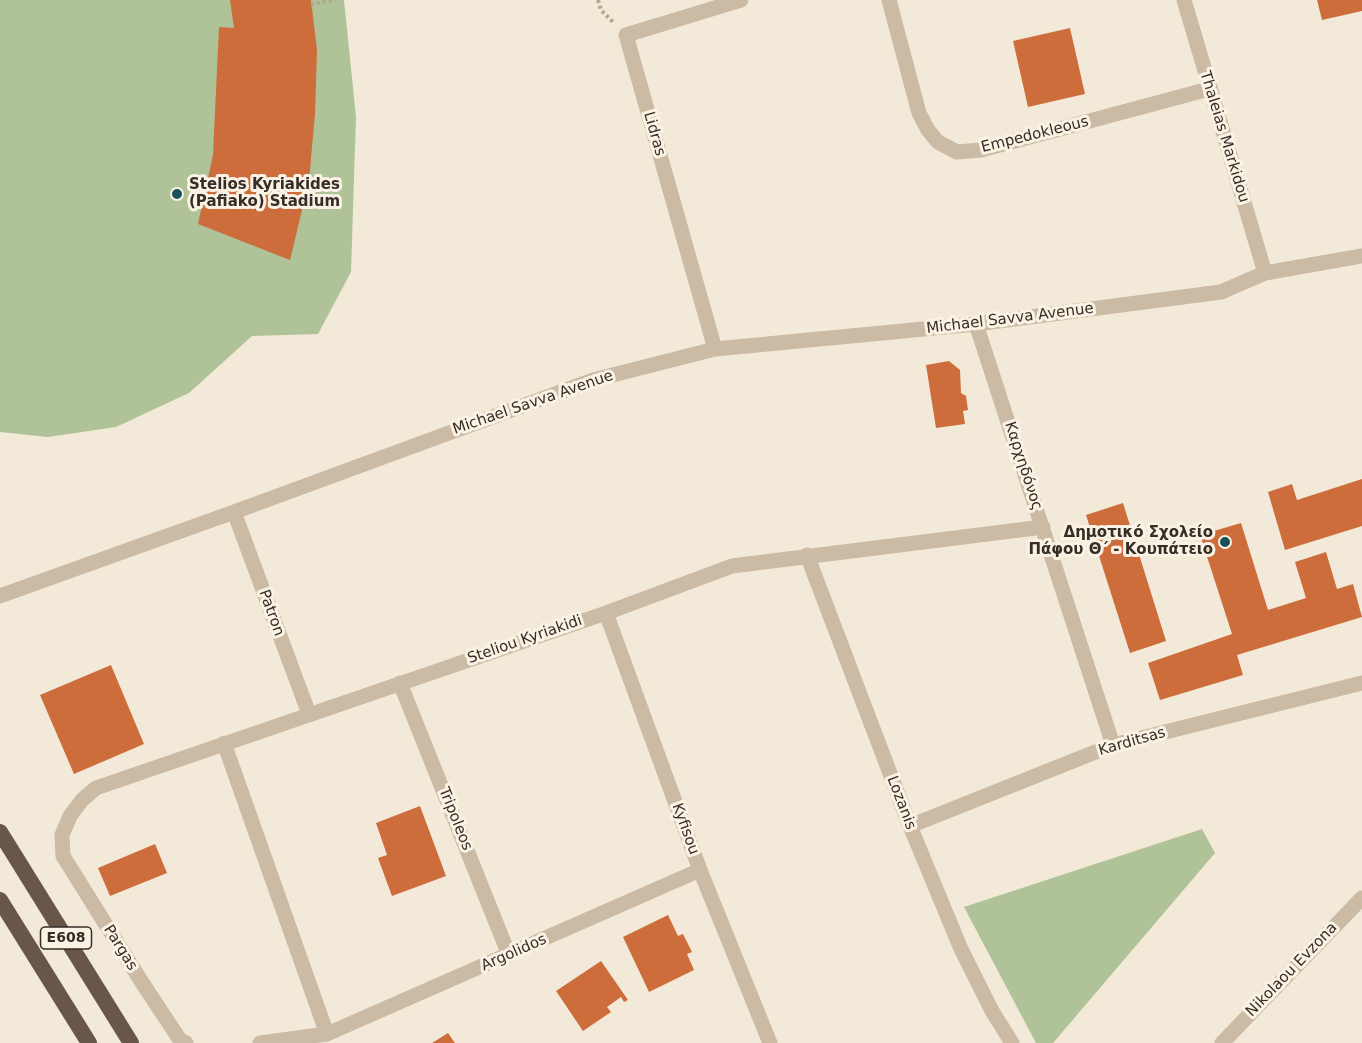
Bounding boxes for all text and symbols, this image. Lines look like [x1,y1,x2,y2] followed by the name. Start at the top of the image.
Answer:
[1195,69,1253,205] street label: Thaleias Markidou
[639,110,669,158] street label: Lidras
[979,113,1091,157] street label: Empedokleous
[189,176,340,211] place label: Stelios Kyriakides (Pafiako) Stadium
[170,187,184,201] marker: Stelios Kyriakides (Pafiako) Stadium
[925,300,1095,338] street label: Michael Savva Avenue
[450,367,616,439] street label: Michael Savva Avenue
[1000,419,1046,513] street label: Καρχηδόνος
[1028,524,1213,559] place label: Δημοτικό Σχολείο Πάφου Θ΄ - Κουπάτειο
[1218,535,1232,549] marker: Δημοτικό Σχολείο Πάφου Θ΄ - Κουπάτειο
[254,587,288,639] street label: Patron
[465,612,585,668] street label: Steliou Kyriakidi
[1096,724,1168,760] street label: Karditsas
[883,774,919,832] street label: Lozanis
[434,785,476,853] street label: Tripoleos
[667,801,703,857] street label: Kyfisou
[1243,919,1341,1021] street label: Nikolaou Evzona
[99,922,141,974] street label: Pargas
[40,927,92,949] road number: E608
[478,931,550,975] street label: Argolidos

